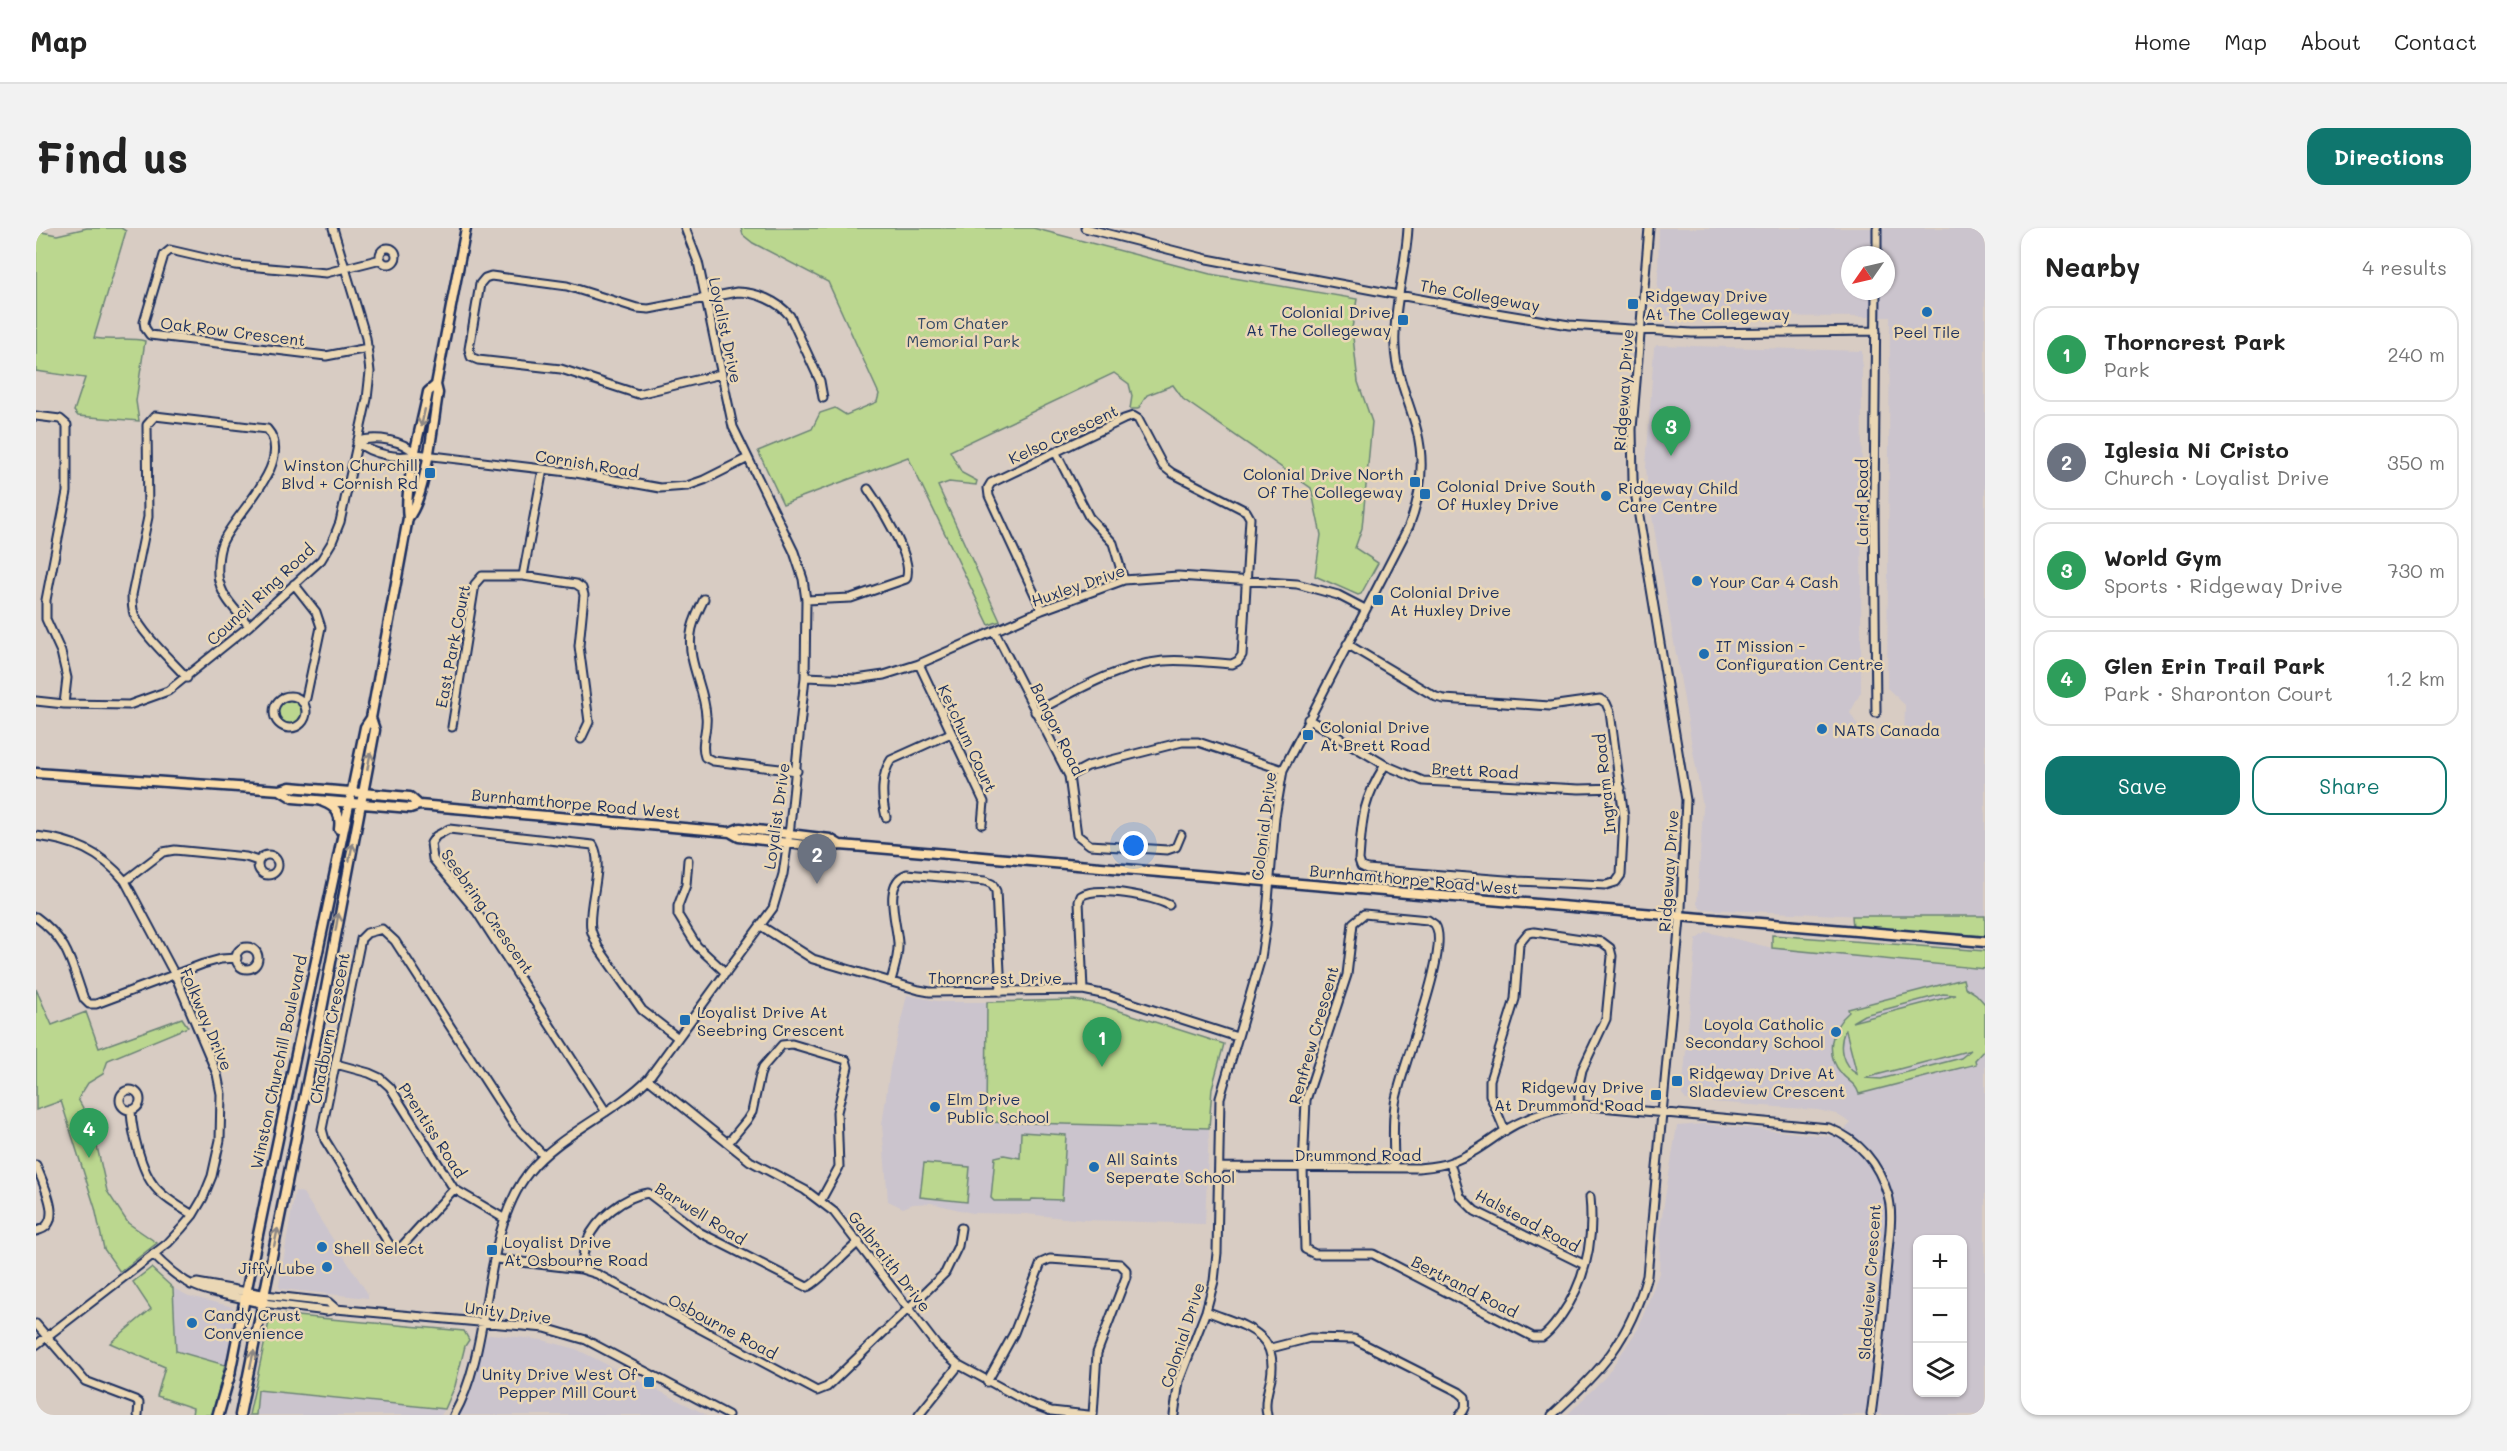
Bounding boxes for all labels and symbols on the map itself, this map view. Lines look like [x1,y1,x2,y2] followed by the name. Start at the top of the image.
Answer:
[1841,246,1895,300] north arrow
[1418,274,1542,316] street label: The Collegeway
[705,275,747,385] street label: Loyalist Drive
[1645,285,1790,324] place label: Ridgeway Drive At The Collegeway
[1626,297,1640,311] marker: Ridgeway Drive At The Collegeway
[1246,301,1391,340] place label: Colonial Drive At The Collegeway
[1920,305,1934,319] marker: Peel Tile
[159,312,307,350] street label: Oak Row Crescent
[906,312,1020,351] park label: Tom Chater Memorial Park
[1396,313,1410,327] marker: Colonial Drive At The Collegeway
[1894,321,1960,342] place label: Peel Tile
[1608,328,1638,452] street label: Ridgeway Drive
[1005,399,1121,469] street label: Kelso Crescent
[1652,406,1690,456] pin: 3
[417,408,428,427] one-way arrow
[534,444,640,482] street label: Cornish Road
[282,454,418,493] place label: Winston Churchill Blvd + Cornish Rd
[1851,459,1872,545] street label: Laird Road
[1243,463,1403,502] place label: Colonial Drive North Of The Collegeway
[423,466,437,480] marker: Winston Churchill Blvd + Cornish Rd
[1408,475,1422,489] marker: Colonial Drive North Of The Collegeway
[1437,475,1595,514] place label: Colonial Drive South Of Huxley Drive
[1618,477,1738,516] place label: Ridgeway Child Care Centre
[1418,487,1432,501] marker: Colonial Drive South Of Huxley Drive
[1599,489,1613,503] marker: Ridgeway Child Care Centre
[202,538,318,650] street label: Council Ring Road
[1028,559,1128,611] street label: Huxley Drive
[1709,571,1838,592] place label: Your Car 4 Cash
[1690,574,1704,588] marker: Your Car 4 Cash
[1390,581,1511,620] place label: Colonial Drive At Huxley Drive
[430,583,474,709] street label: East Park Court
[1371,593,1385,607] marker: Colonial Drive At Huxley Drive
[1716,635,1884,674] place label: IT Mission - Configuration Centre
[1697,647,1711,661] marker: IT Mission - Configuration Centre
[1027,679,1089,779] street label: Bangor Road
[934,681,1002,795] street label: Ketchum Court
[1320,716,1430,755] place label: Colonial Drive At Brett Road
[1834,719,1940,740] place label: NATS Canada
[1815,722,1829,736] marker: NATS Canada
[1301,728,1315,742] marker: Colonial Drive At Brett Road
[1588,733,1620,835] street label: Ingram Road
[364,751,375,771] one-way arrow
[1431,757,1519,783] street label: Brett Road
[758,761,794,871] street label: Loyalist Drive
[1246,770,1280,882] street label: Colonial Drive
[471,783,681,823] street label: Burnhamthorpe Road West
[1653,809,1683,933] street label: Ridgeway Drive
[1119,831,1148,860] your location
[798,834,836,884] pin: 2
[346,842,357,862] one-way arrow
[437,845,539,977] street label: Seebring Crescent
[1309,859,1519,899] street label: Burnhamthorpe Road West
[332,913,343,932] one-way arrow
[304,950,354,1106] street label: Chadburn Crescent
[245,953,311,1171] street label: Winston Churchill Boulevard
[1283,963,1343,1107] street label: Renfrew Crescent
[176,965,238,1073] street label: Folkway Drive
[928,967,1062,988] street label: Thorncrest Drive
[697,1001,845,1040] place label: Loyalist Drive At Seebring Crescent
[678,1013,692,1027] marker: Loyalist Drive At Seebring Crescent
[1685,1013,1824,1052] place label: Loyola Catholic Secondary School
[1082,1018,1122,1067] pin: 1
[1829,1025,1843,1039] marker: Loyola Catholic Secondary School
[1689,1062,1845,1101] place label: Ridgeway Drive At Sladeview Crescent
[1670,1074,1684,1088] marker: Ridgeway Drive At Sladeview Crescent
[1494,1076,1644,1115] place label: Ridgeway Drive At Drummond Road
[394,1079,472,1181] street label: Prentiss Road
[947,1088,1050,1127] place label: Elm Drive Public School
[1649,1088,1663,1102] marker: Ridgeway Drive At Drummond Road
[928,1100,942,1114] marker: Elm Drive Public School
[70,1108,108,1158] pin: 4
[1295,1144,1421,1165] street label: Drummond Road
[1106,1148,1235,1187] place label: All Saints Seperate School
[1087,1160,1101,1174] marker: All Saints Seperate School
[652,1177,750,1249] street label: Barwell Road
[1472,1184,1584,1256] street label: Halstead Road
[1853,1203,1885,1361] street label: Sladeview Crescent
[844,1206,936,1316] street label: Galbraith Drive
[271,1228,282,1248] one-way arrow
[504,1231,648,1270] place label: Loyalist Drive At Osbourne Road
[334,1237,424,1258] place label: Shell Select
[315,1240,329,1254] marker: Shell Select
[485,1243,499,1257] marker: Loyalist Drive At Osbourne Road
[1408,1250,1522,1322] street label: Bertrand Road
[238,1257,315,1278] place label: Jiffy Lube
[320,1260,334,1274] marker: Jiffy Lube
[1155,1280,1209,1390] street label: Colonial Drive
[665,1288,781,1364] street label: Osbourne Road
[463,1296,553,1328] street label: Unity Drive
[204,1304,304,1343] place label: Candy Crust Convenience
[185,1316,199,1330] marker: Candy Crust Convenience
[247,1350,258,1369] one-way arrow
[482,1363,638,1402] place label: Unity Drive West Of Pepper Mill Court
[642,1375,656,1389] marker: Unity Drive West Of Pepper Mill Court

